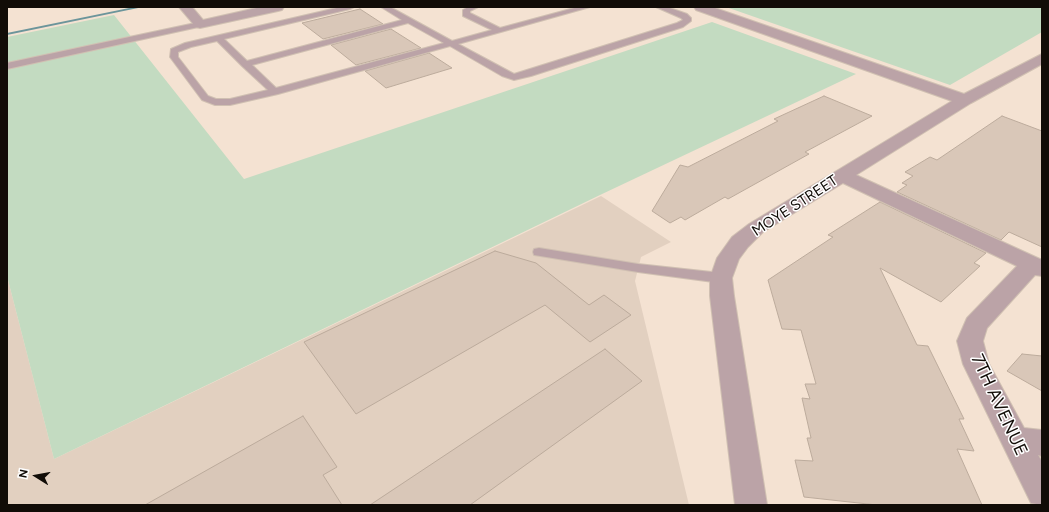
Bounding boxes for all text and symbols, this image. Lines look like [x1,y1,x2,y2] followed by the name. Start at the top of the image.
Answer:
[749,172,841,240] street label: MOYE STREET
[966,351,1032,459] street label: 7TH AVENUE
[16,456,56,496] north arrow
[17,468,31,479] text: N

